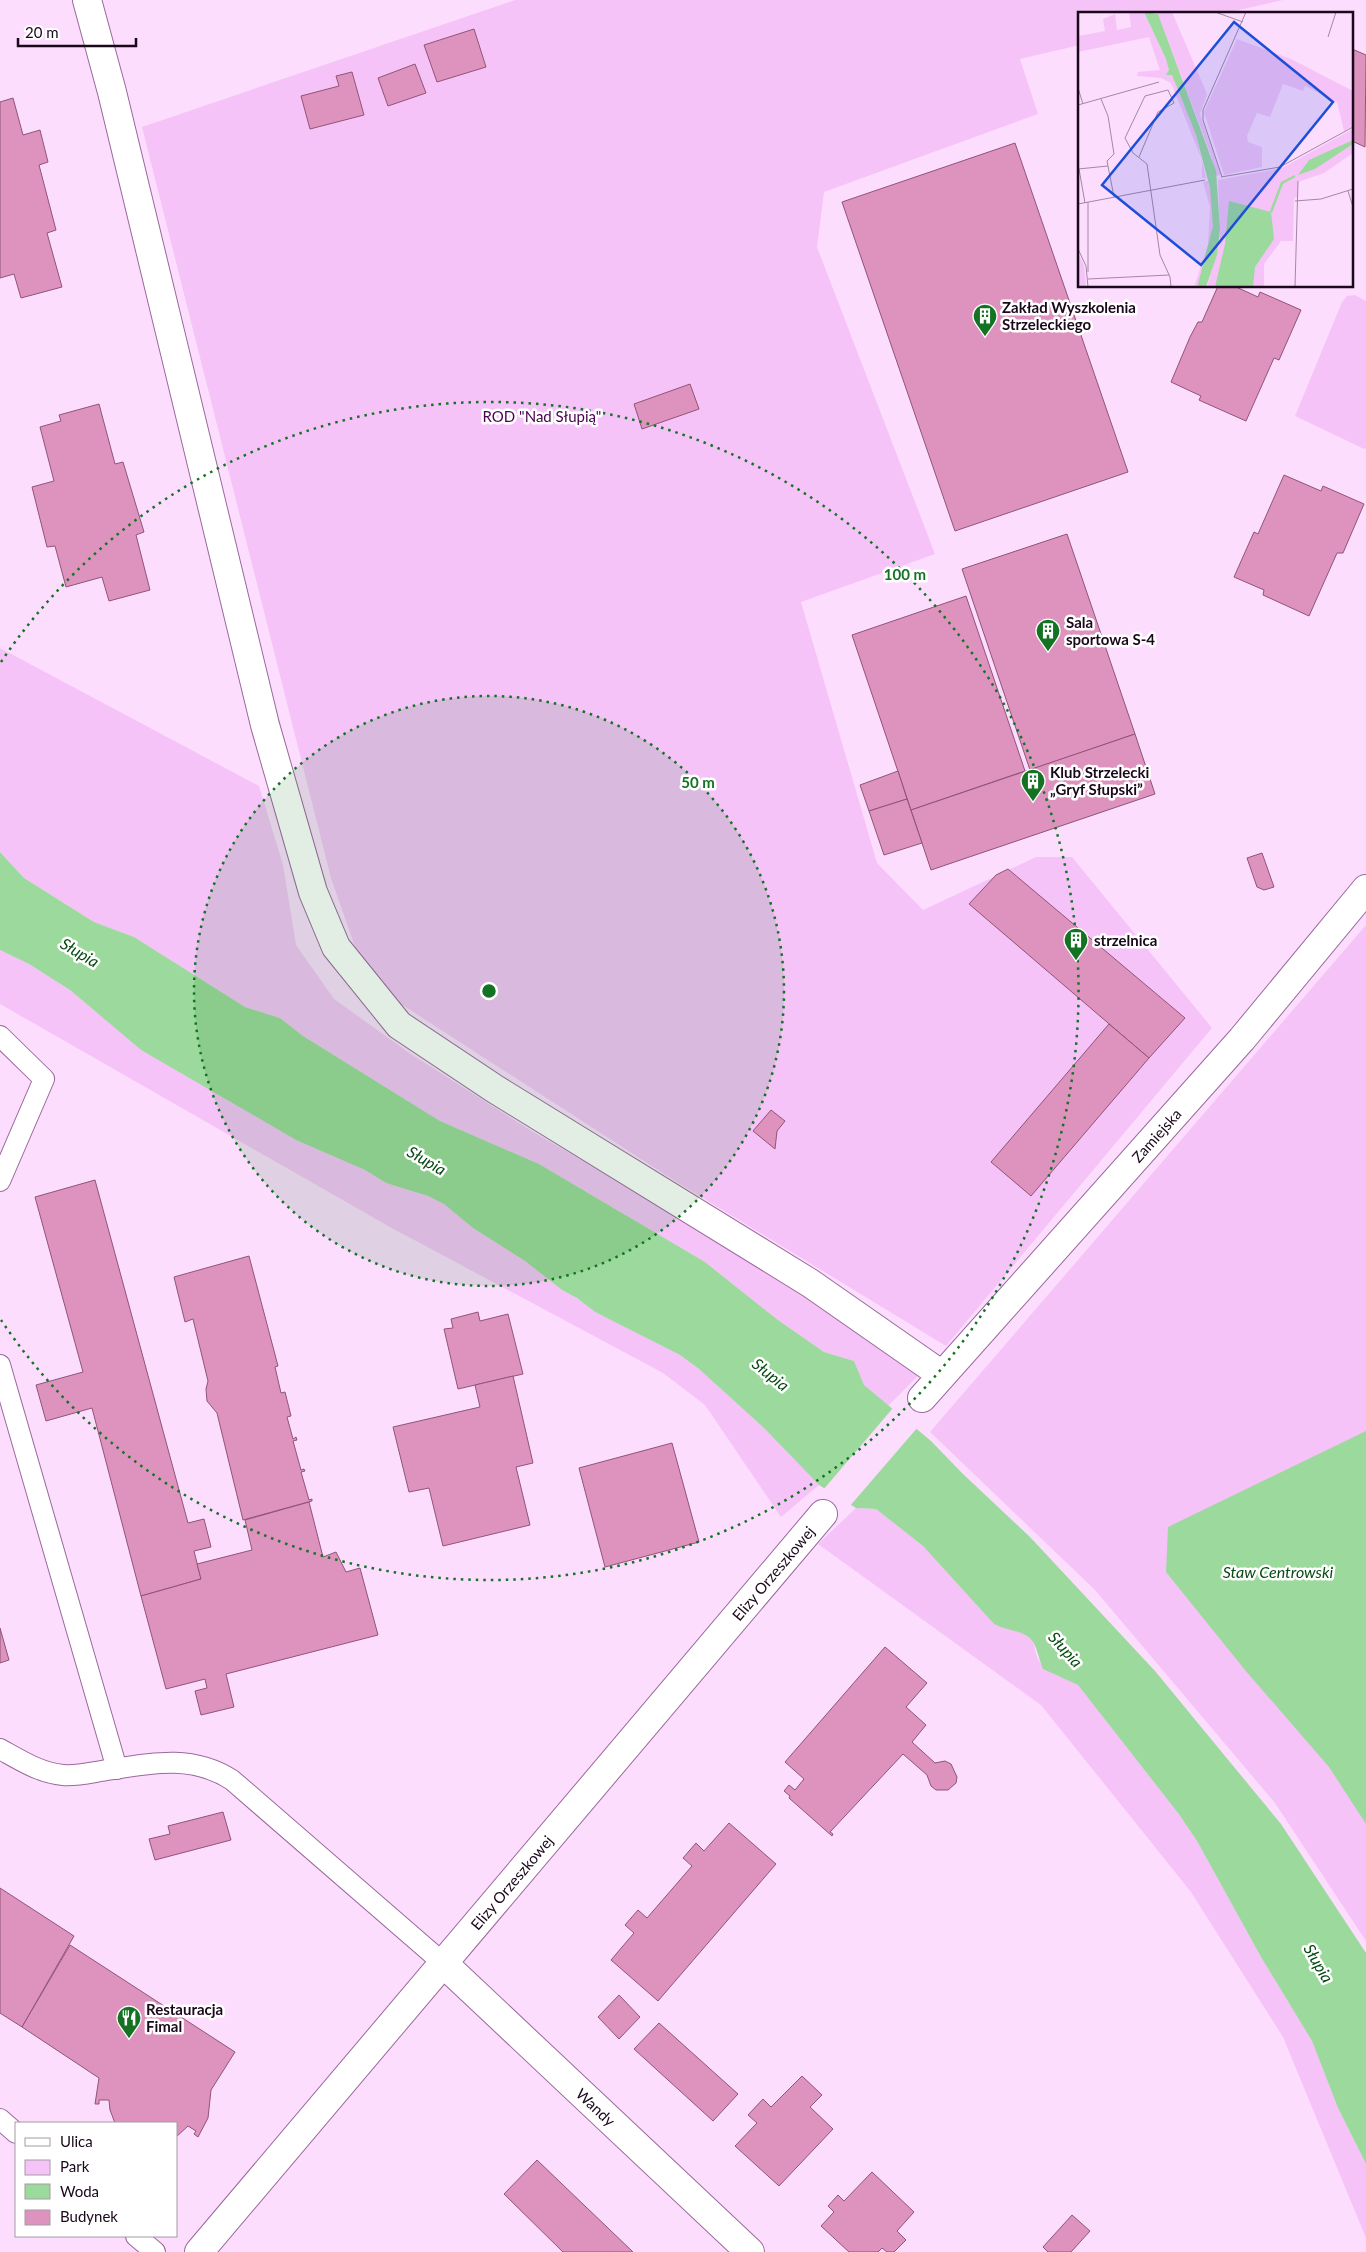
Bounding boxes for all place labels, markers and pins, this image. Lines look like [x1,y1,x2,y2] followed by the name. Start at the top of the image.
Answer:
[1002,298,1136,333] place label: Zakład Wyszkolenia Strzeleckiego
[972,303,998,337] building icon: Zakład Wyszkolenia Strzeleckiego
[1066,613,1155,648] place label: Sala sportowa S-4
[1035,618,1061,652] building icon: Sala sportowa S-4
[1050,763,1149,798] place label: Klub Strzelecki „Gryf Słupski”
[1020,768,1046,802] building icon: Klub Strzelecki „Gryf Słupski”
[1063,927,1089,961] building icon: strzelnica
[1094,931,1157,949] place label: strzelnica
[480,982,498,1000] centre of rings
[146,2000,223,2035] place label: Restauracja Fimal
[116,2005,142,2039] restaurant icon: Restauracja Fimal

